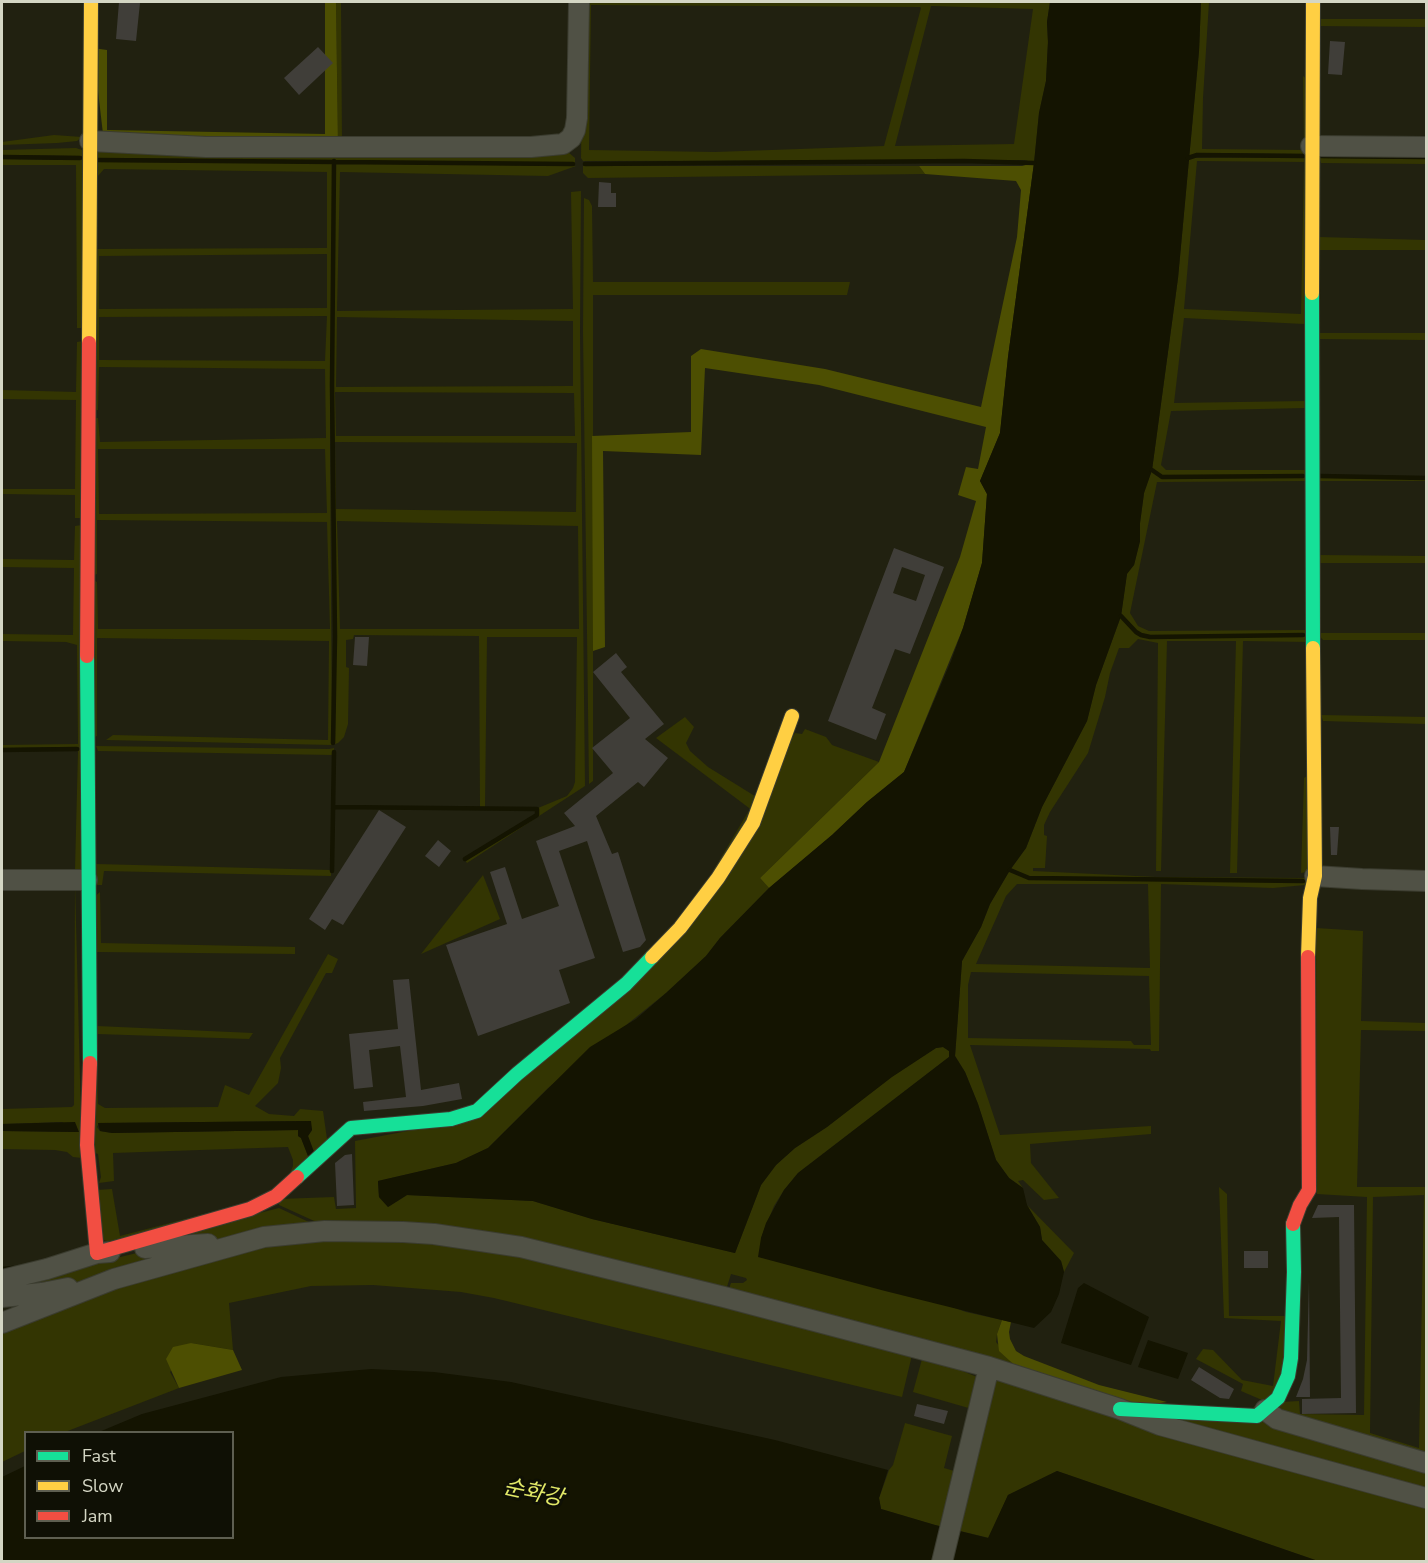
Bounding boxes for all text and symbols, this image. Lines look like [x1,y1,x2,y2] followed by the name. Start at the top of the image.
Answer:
[24,1431,234,1539] legend
[82,1444,116,1468] text: Fast
[82,1474,123,1498] text: Slow
[501,1475,565,1513] water label: 순화강
[82,1504,113,1528] text: Jam

